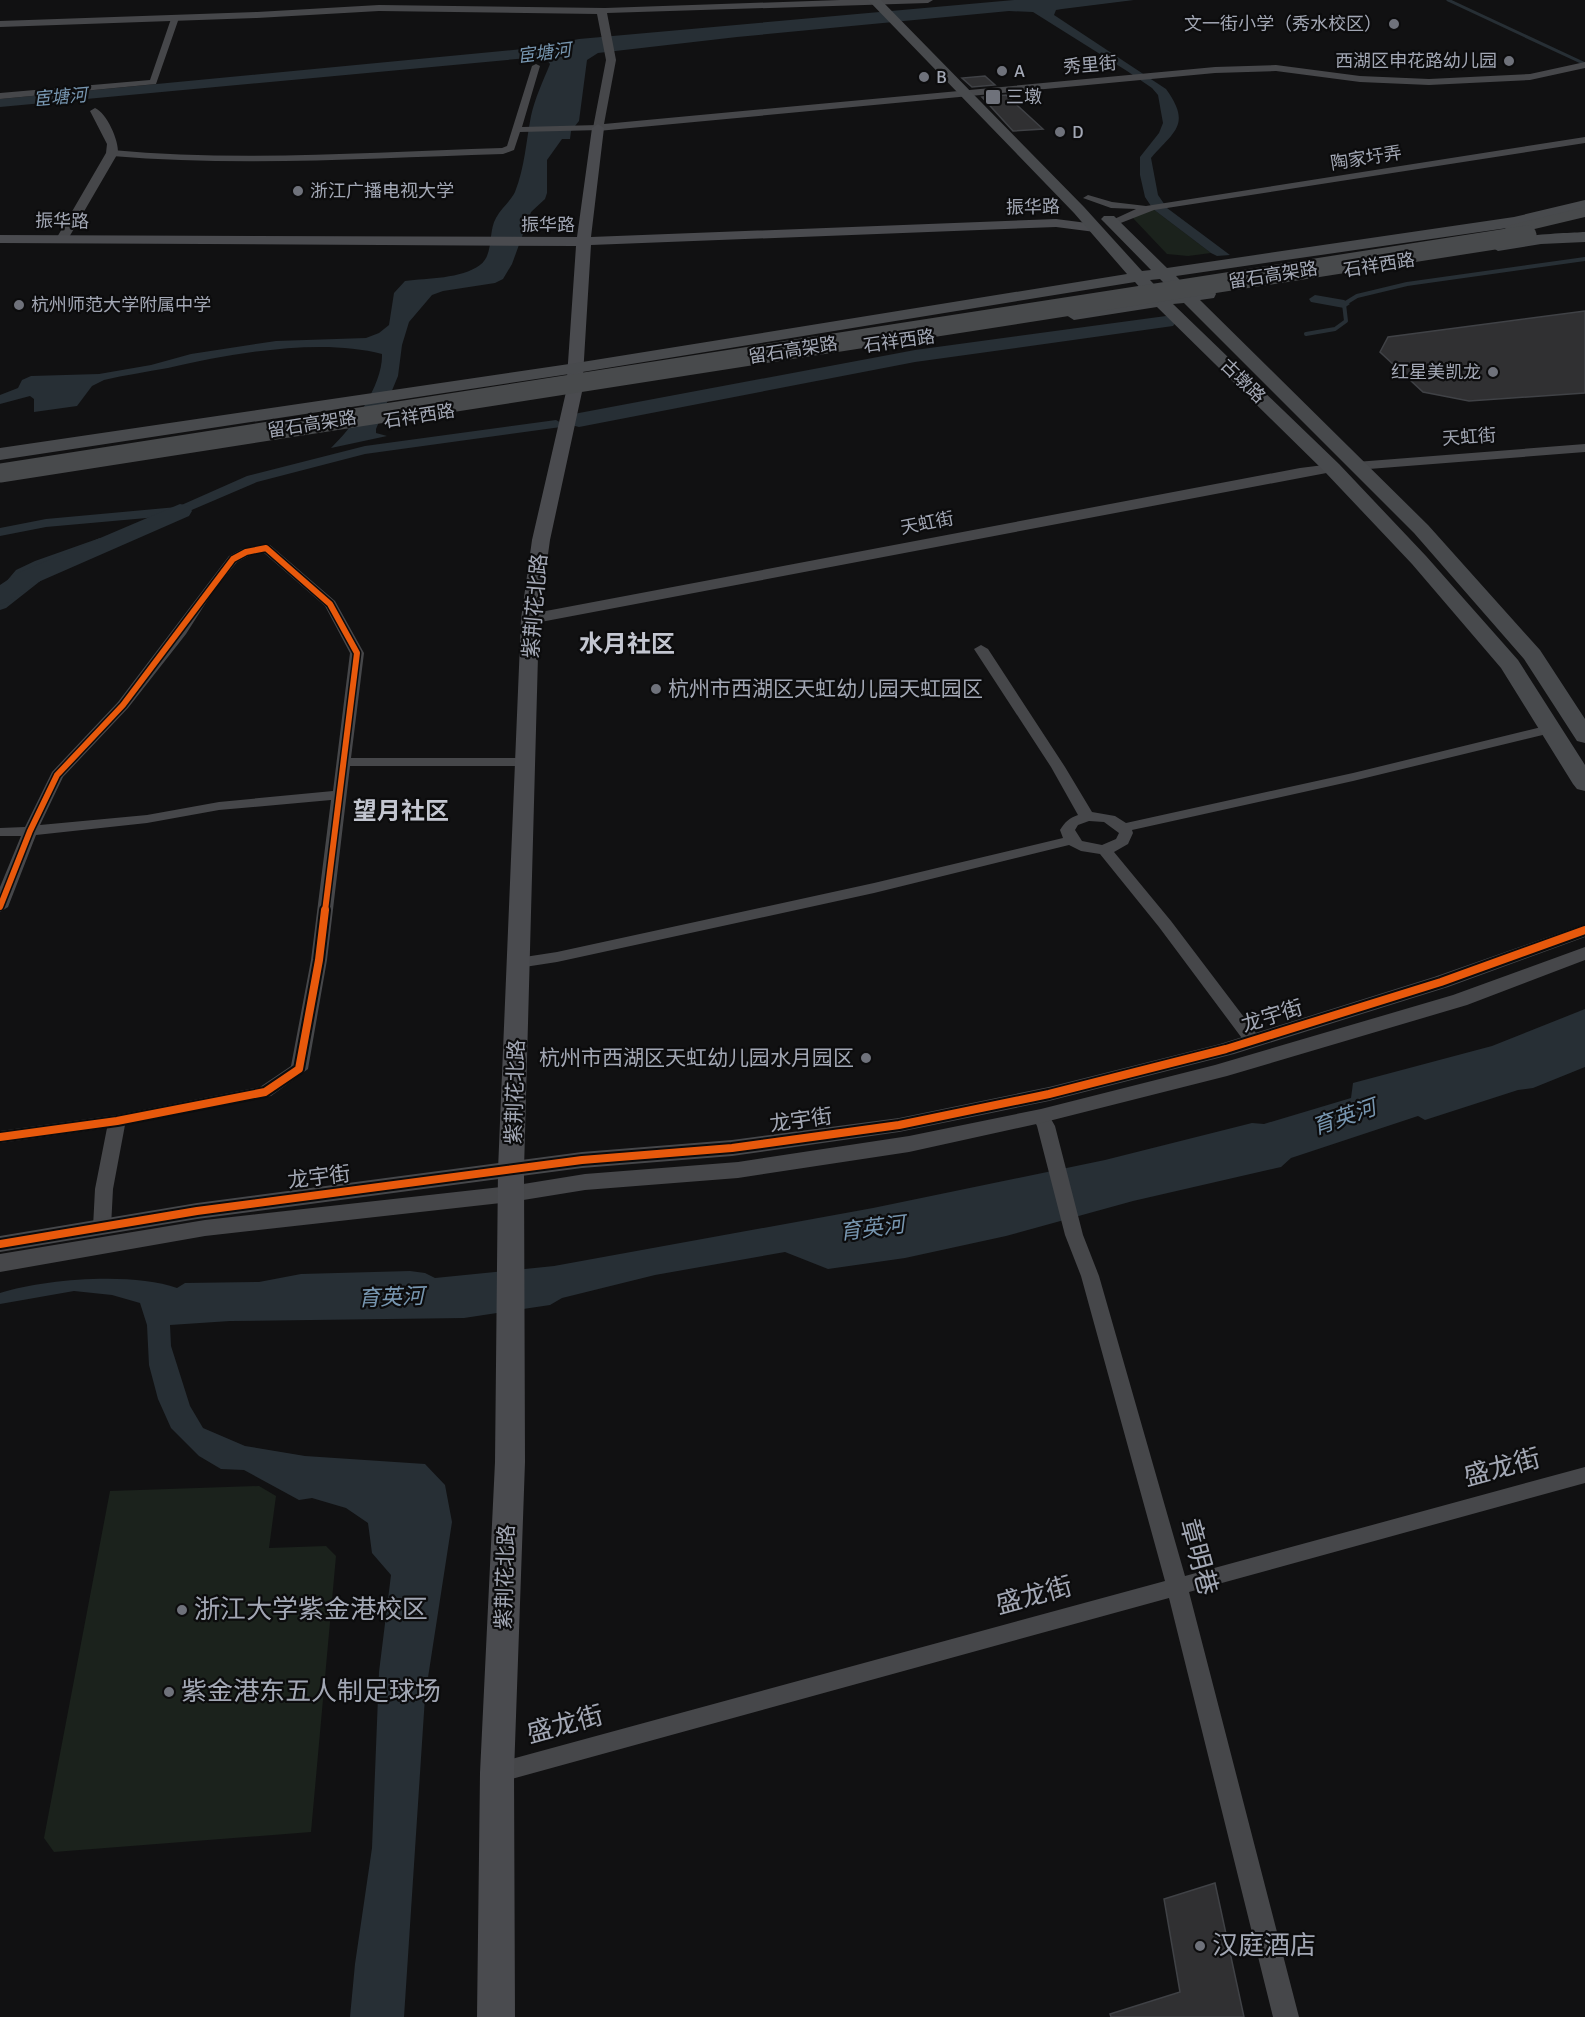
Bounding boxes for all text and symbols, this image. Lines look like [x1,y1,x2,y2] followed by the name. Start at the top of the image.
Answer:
[1184,13,1382,35] place label: 文一街小学（秀水校区）
[1387,17,1401,31] marker: 文一街小学（秀水校区）
[516,38,575,67] water label: 宦塘河
[1335,50,1497,72] place label: 西湖区申花路幼儿园
[1062,52,1118,78] street label: 秀里街
[1502,54,1516,68] marker: 西湖区申花路幼儿园
[1014,60,1025,82] place label: A
[995,64,1009,78] marker: A
[936,66,947,88] place label: B
[917,70,931,84] marker: B
[32,83,91,110] water label: 宦塘河
[1006,86,1042,108] place label: 三墩
[984,88,1002,106] marker: 三墩
[1072,121,1084,143] place label: D
[1053,125,1067,139] marker: D
[1329,142,1403,174] street label: 陶家圩弄
[310,180,454,202] place label: 浙江广播电视大学
[291,184,305,198] marker: 浙江广播电视大学
[1006,196,1060,218] street label: 振华路
[35,210,89,232] street label: 振华路
[521,214,575,236] street label: 振华路
[1342,249,1416,281] street label: 石祥西路
[1227,257,1319,293] street label: 留石高架路
[31,294,211,316] place label: 杭州师范大学附属中学
[12,298,26,312] marker: 杭州师范大学附属中学
[862,325,936,357] street label: 石祥西路
[747,332,839,368] street label: 留石高架路
[1216,354,1270,408] street label: 古墩路
[1391,361,1481,383] place label: 红星美凯龙
[1486,365,1500,379] marker: 红星美凯龙
[382,400,456,432] street label: 石祥西路
[266,406,358,442] street label: 留石高架路
[1441,424,1497,450] street label: 天虹街
[898,507,956,539] street label: 天虹街
[517,553,553,659] street label: 紫荆花北路
[579,629,675,659] district label: 水月社区
[668,676,983,702] place label: 杭州市西湖区天虹幼儿园天虹园区
[649,682,663,696] marker: 杭州市西湖区天虹幼儿园天虹园区
[353,796,449,826] district label: 望月社区
[1238,994,1306,1038] street label: 龙宇街
[500,1039,530,1145] street label: 紫荆花北路
[539,1045,854,1071] place label: 杭州市西湖区天虹幼儿园水月园区
[859,1051,873,1065] marker: 杭州市西湖区天虹幼儿园水月园区
[1308,1092,1383,1141] water label: 育英河
[768,1103,834,1137] street label: 龙宇街
[286,1160,352,1194] street label: 龙宇街
[838,1210,910,1245] water label: 育英河
[358,1282,428,1312] water label: 育英河
[1460,1442,1544,1494] street label: 盛龙街
[1172,1515,1224,1599] street label: 章明巷
[490,1524,520,1630] street label: 紫荆花北路
[992,1570,1076,1622] street label: 盛龙街
[194,1594,428,1626] place label: 浙江大学紫金港校区
[175,1603,189,1617] marker: 浙江大学紫金港校区
[181,1676,441,1708] place label: 紫金港东五人制足球场
[162,1685,176,1699] marker: 紫金港东五人制足球场
[523,1699,607,1751] street label: 盛龙街
[1212,1930,1316,1962] place label: 汉庭酒店
[1193,1939,1207,1953] marker: 汉庭酒店

